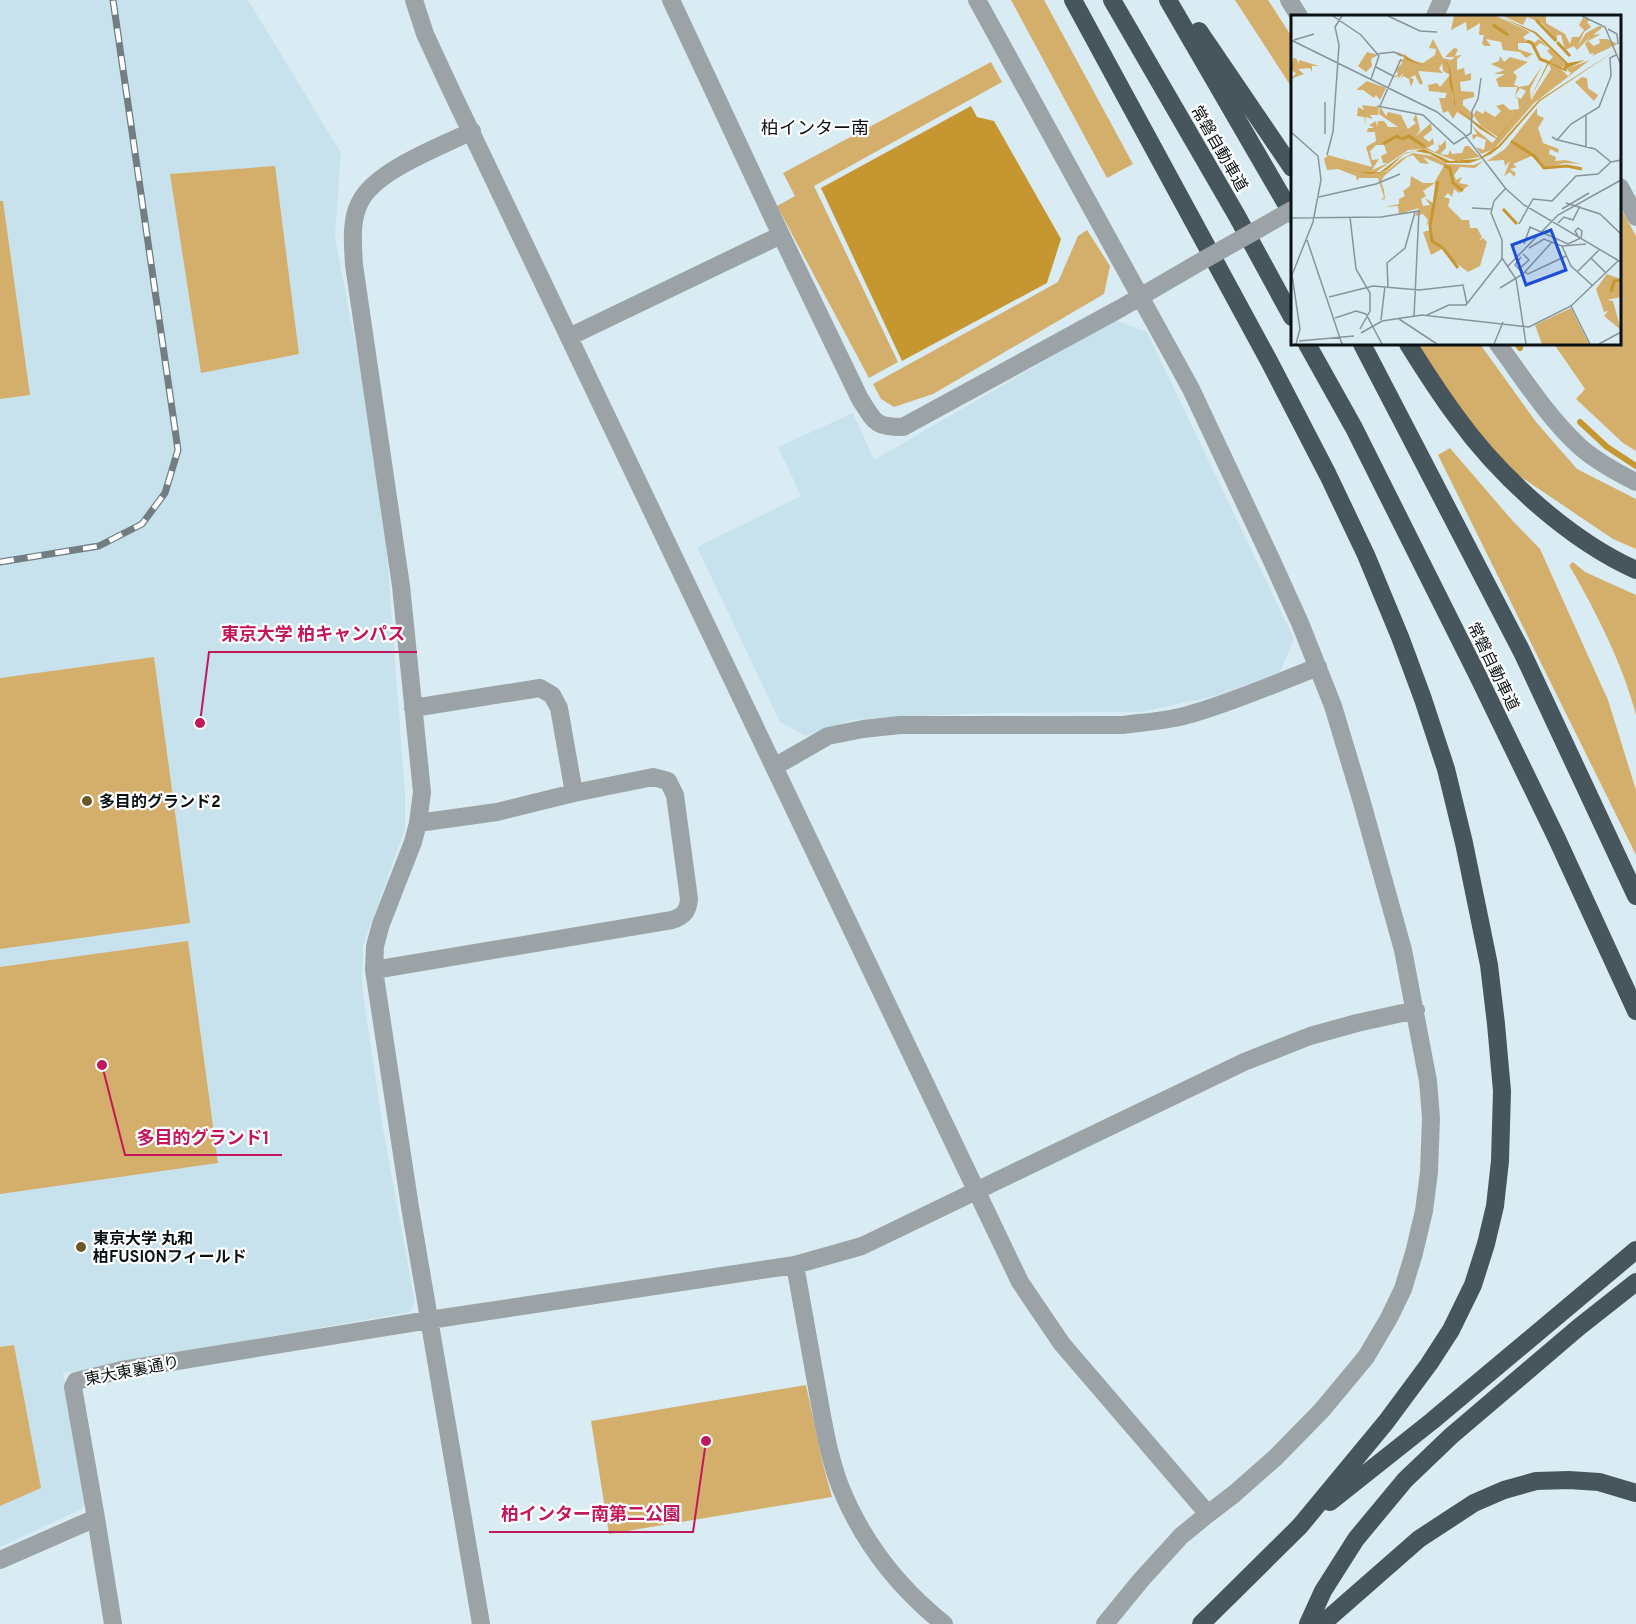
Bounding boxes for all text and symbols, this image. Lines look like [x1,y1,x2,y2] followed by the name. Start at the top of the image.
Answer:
[1291,15,1621,345] inset map
[1186,102,1251,196] street label: 常磐自動車道
[761,118,869,141] district label: 柏インター南
[209,616,417,652] callout: 東京大学 柏キャンパス
[1462,619,1522,714] street label: 常磐自動車道
[221,624,405,647] text: 東京大学 柏キャンパス
[99,792,221,813] place label: 多目的グランド2
[80,794,94,808] marker: 多目的グランド2
[125,1119,282,1155] callout: 多目的グランド1
[136,1128,270,1151] text: 多目的グランド1
[93,1230,247,1268] place label: 東京大学 丸和 柏FUSIONフィールド
[74,1240,88,1254] marker: 東京大学 丸和 柏FUSIONフィールド
[83,1353,181,1391] street label: 東大東裏通り
[489,1496,693,1532] callout: 柏インター南第二公園
[501,1504,681,1527] text: 柏インター南第二公園

